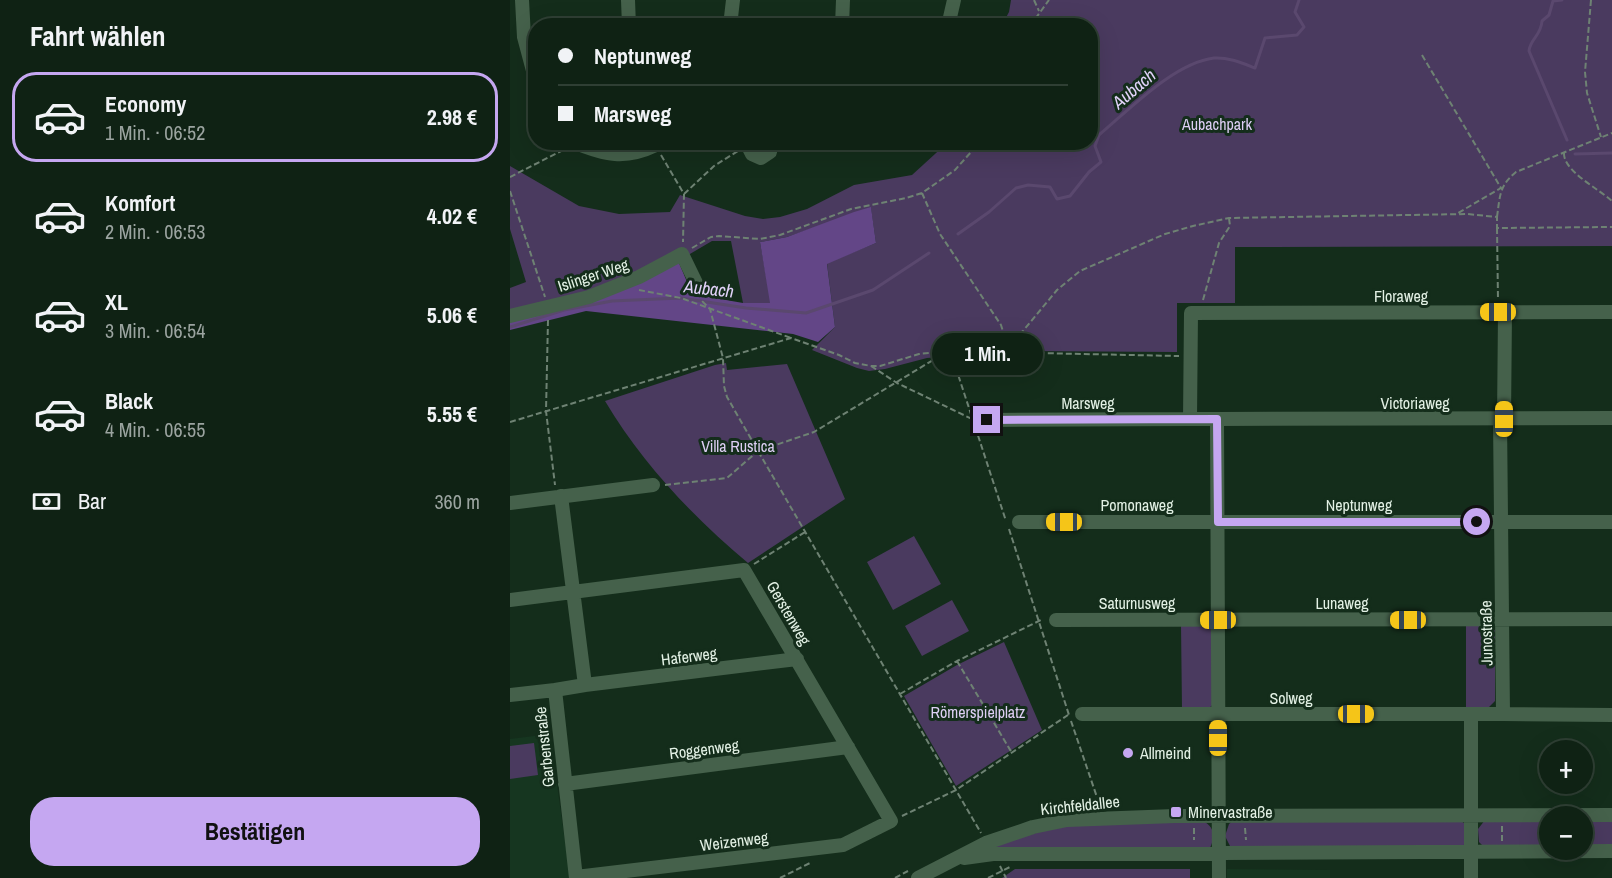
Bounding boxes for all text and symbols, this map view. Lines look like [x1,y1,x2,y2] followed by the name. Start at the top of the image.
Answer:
[30,18,166,54] text: Fahrt wählen
[594,41,691,71] text: Neptunweg
[1106,63,1161,115] water label: Aubach
[105,89,186,119] text: Economy
[33,90,87,144] icon: car
[594,99,671,129] text: Marsweg
[427,102,477,132] text: 2.98 €
[1181,113,1252,135] park label: Aubachpark
[105,119,205,146] text: 1 Min. · 06:52
[105,188,175,218] text: Komfort
[33,189,87,243] icon: car
[427,201,477,231] text: 4.02 €
[105,218,205,245] text: 2 Min. · 06:53
[555,253,632,297] street label: Islinger Weg
[682,273,735,304] water label: Aubach
[1374,285,1429,307] street label: Floraweg
[105,287,128,317] text: XL
[33,288,87,342] icon: car
[427,300,477,330] text: 5.06 €
[1480,303,1516,321] car
[105,317,205,344] text: 3 Min. · 06:54
[932,333,1042,375] callout: 1 Min.
[964,340,1011,367] text: 1 Min.
[105,386,153,416] text: Black
[33,387,87,441] icon: car
[1061,392,1115,414] street label: Marsweg
[1380,392,1450,414] street label: Victoriaweg
[427,399,477,429] text: 5.55 €
[1495,401,1513,437] car
[973,406,1000,433] route end
[105,416,205,443] text: 4 Min. · 06:55
[701,435,775,457] park label: Villa Rustica
[30,485,63,518] icon: cash
[78,486,106,516] text: Bar
[434,488,480,515] text: 360 m
[1101,494,1174,516] street label: Pomonaweg
[1326,494,1393,516] street label: Neptunweg
[1463,508,1490,535] route start
[1046,513,1082,531] car
[762,577,817,650] street label: Gerstenweg
[1099,592,1176,614] street label: Saturnusweg
[1315,592,1369,614] street label: Lunaweg
[1474,600,1498,666] street label: Junostraße
[1200,611,1236,629] car
[1390,611,1426,629] car
[660,642,719,670] street label: Haferweg
[1269,687,1313,709] street label: Solweg
[931,701,1026,723] park label: Römerspielplatz
[1338,705,1374,723] car
[529,706,559,788] street label: Garbenstraße
[1209,720,1227,756] car
[668,734,741,764] street label: Roggenweg
[1539,740,1593,860] map controls
[1539,740,1593,794] button: +
[1139,742,1191,764] place label: Allmeind
[1121,746,1135,760] marker: Allmeind
[1039,790,1121,820] street label: Kirchfeldallee
[30,797,480,866] button: Bestätigen
[1188,801,1273,823] place label: Minervastraße
[1169,805,1183,819] marker: Minervastraße
[1539,806,1593,860] button: −
[699,826,770,856] street label: Weizenweg

